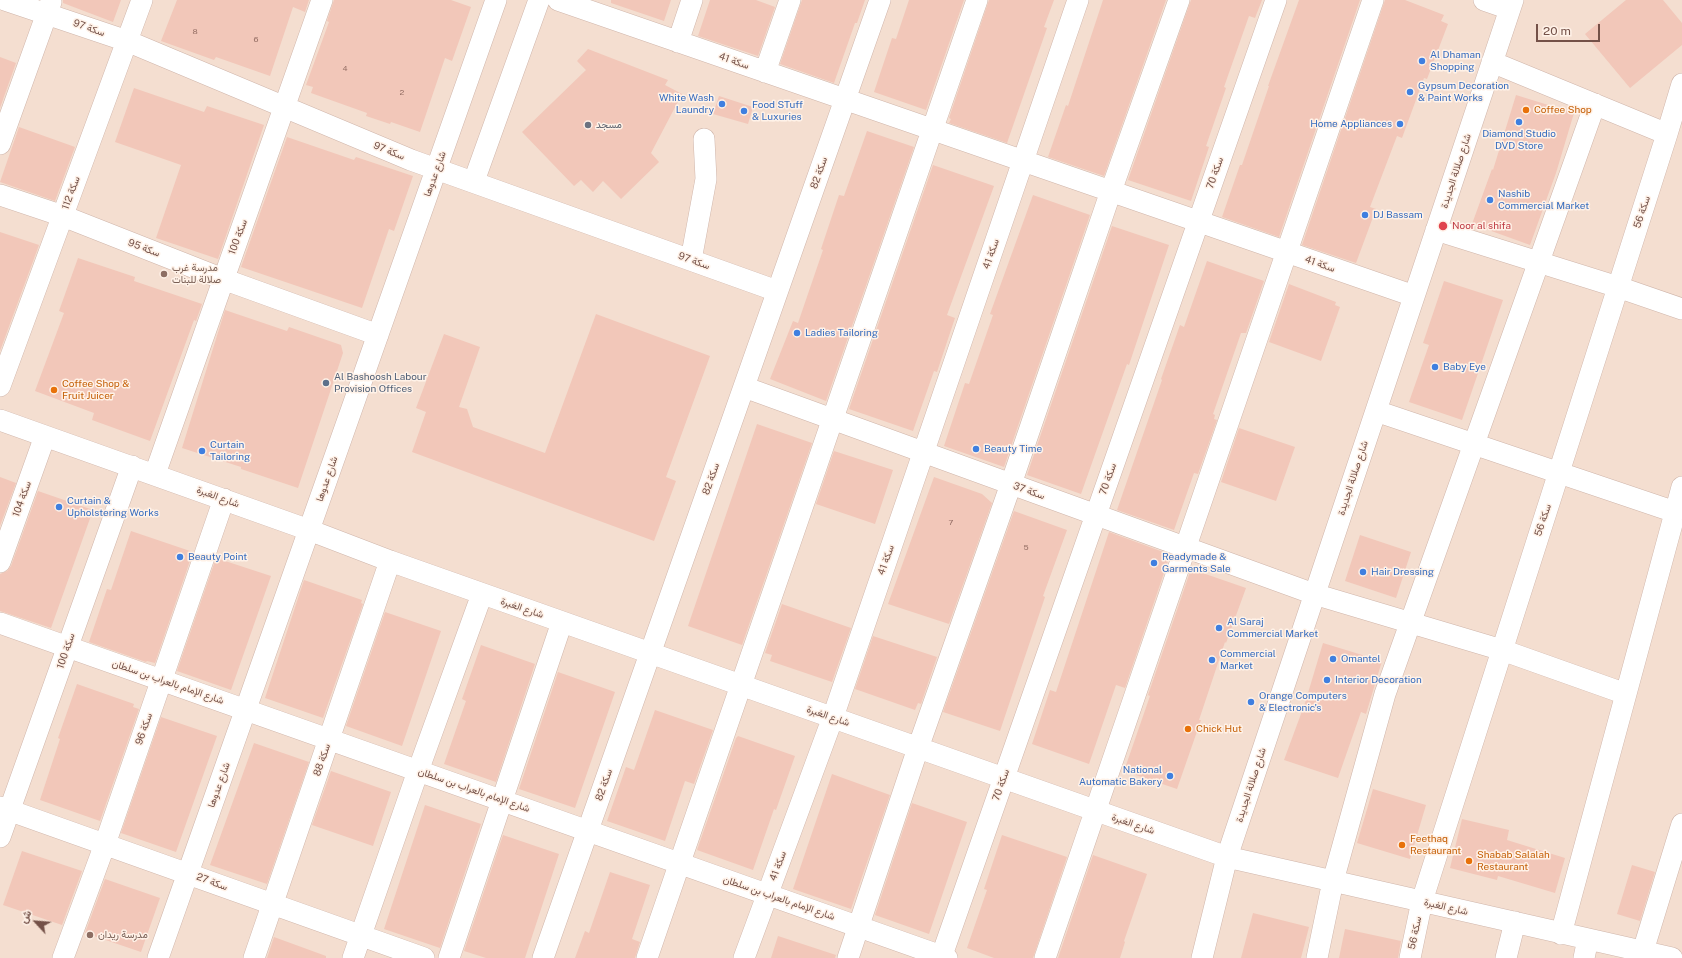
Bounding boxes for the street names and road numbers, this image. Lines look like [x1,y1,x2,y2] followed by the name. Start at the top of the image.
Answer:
[72,17,106,39] street label: سكة 97
[717,50,751,72] street label: سكة 41
[1438,132,1474,210] street label: شارع صلالة الجديدة
[372,139,406,163] street label: سكة 97
[421,150,449,198] street label: شارع عدوها
[808,155,830,191] street label: سكة 82
[1204,156,1226,190] street label: سكة 70
[59,175,83,211] street label: سكة 112
[1631,194,1653,230] street label: سكة 56
[226,218,250,256] street label: سكة 100
[126,236,162,260] street label: سكة 95
[980,237,1002,271] street label: سكة 41
[677,250,711,272] street label: سكة 97
[1303,253,1337,275] street label: سكة 41
[1335,439,1371,517] street label: شارع صلالة الجديدة
[314,455,340,503] street label: شارع عدوها
[700,461,722,497] street label: سكة 82
[1097,462,1119,496] street label: سكة 70
[10,480,34,518] street label: سكة 104
[1012,480,1046,502] street label: سكة 37
[195,484,241,510] street label: شارع الغبرة
[1532,502,1554,538] street label: سكة 56
[875,543,897,577] street label: سكة 41
[499,595,545,621] street label: شارع الغبرة
[54,632,78,670] street label: سكة 100
[110,657,226,707] street label: شارع الإمام بالعراب بن سلطان
[805,703,851,729] street label: شارع الغبرة
[133,711,155,747] street label: سكة 96
[311,742,333,778] street label: سكة 88
[1233,746,1269,824] street label: شارع صلالة الجديدة
[205,761,233,809] street label: شارع عدوها
[416,765,532,815] street label: شارع الإمام بالعراب بن سلطان
[593,767,615,803] street label: سكة 82
[990,768,1012,802] street label: سكة 70
[1110,811,1156,837] street label: شارع الغبرة
[767,849,789,883] street label: سكة 41
[195,871,229,893] street label: سكة 27
[721,873,837,923] street label: شارع الإمام بالعراب بن سلطان
[1423,896,1469,918] street label: شارع الغبرة
[1406,915,1424,951] street label: سكة 56

